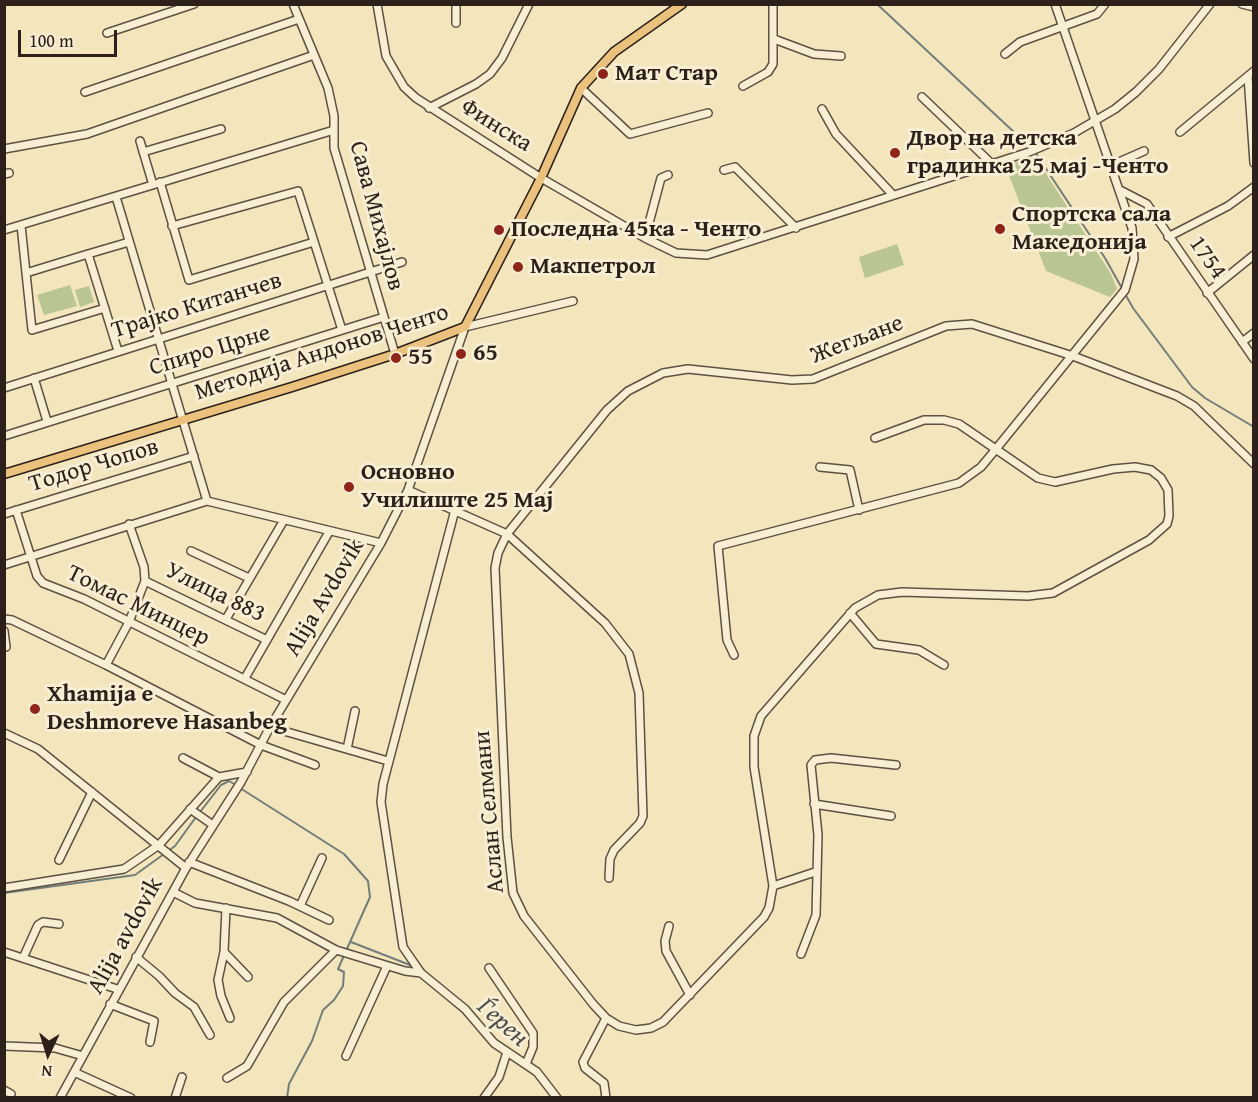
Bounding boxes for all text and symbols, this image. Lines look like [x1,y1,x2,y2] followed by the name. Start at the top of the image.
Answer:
[21,18,120,56] scale bar
[29,27,74,54] text: 100 m
[615,60,718,88] place label: Мат Стар
[596,67,610,81] marker: Мат Стар
[455,93,537,159] street label: Финска
[907,125,1169,181] place label: Двор на детска градинка 25 мај -Ченто
[342,138,410,294] street label: Сава Михајлов
[888,146,902,160] marker: Двор на детска градинка 25 мај -Ченто
[1012,201,1171,257] place label: Спортска сала Македонија
[511,216,761,244] place label: Последна 45ка - Ченто
[993,222,1007,236] marker: Спортска сала Македонија
[492,223,506,237] marker: Последна 45ка - Ченто
[1182,231,1232,285] street label: 1754
[530,253,656,281] place label: Макпетрол
[511,260,525,274] marker: Макпетрол
[109,266,285,346] street label: Трајко Китанчев
[192,298,452,408] street label: Методија Андонов Ченто
[807,309,907,371] street label: Жегљане
[146,319,274,383] street label: Спиро Црне
[473,340,498,368] place label: 65
[408,344,433,372] place label: 55
[454,347,468,361] marker: 65
[389,351,403,365] marker: 55
[26,433,162,499] street label: Тодор Чопов
[361,459,553,515] place label: Основно Училиште 25 Мај
[342,480,356,494] marker: Основно Училиште 25 Мај
[279,534,371,662] street label: Alija Avdovik
[161,557,269,629] street label: Улица 883
[62,559,214,653] street label: Томас Минцер
[47,681,287,737] place label: Xhamija e Deshmoreve Hasanbeg
[28,702,42,716] marker: Xhamija e Deshmoreve Hasanbeg
[469,729,511,895] street label: Аслан Селмани
[82,872,170,1000] street label: Alija avdovik
[470,992,534,1054] water label: Ѓерен
[18,1024,78,1084] north arrow
[41,1060,53,1084] text: N

